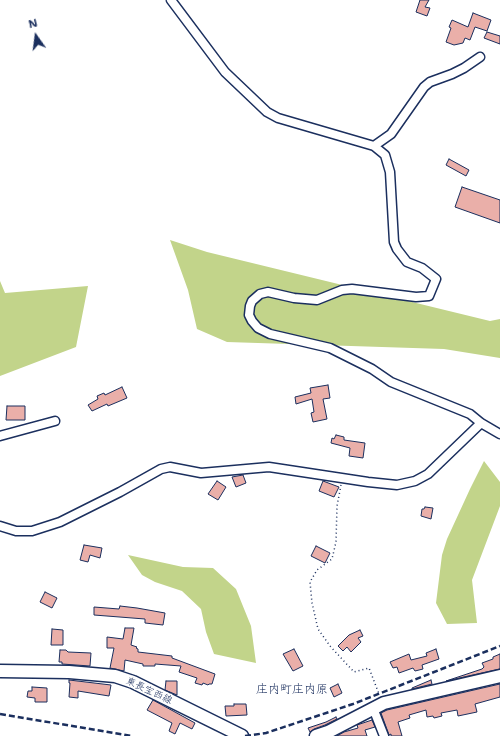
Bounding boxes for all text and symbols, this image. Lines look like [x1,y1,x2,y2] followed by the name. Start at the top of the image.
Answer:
[16,16,56,56] north arrow
[27,16,39,32] text: N
[124,675,174,707] street label: 東長宝西線
[256,683,328,697] district label: 庄内町庄内原

